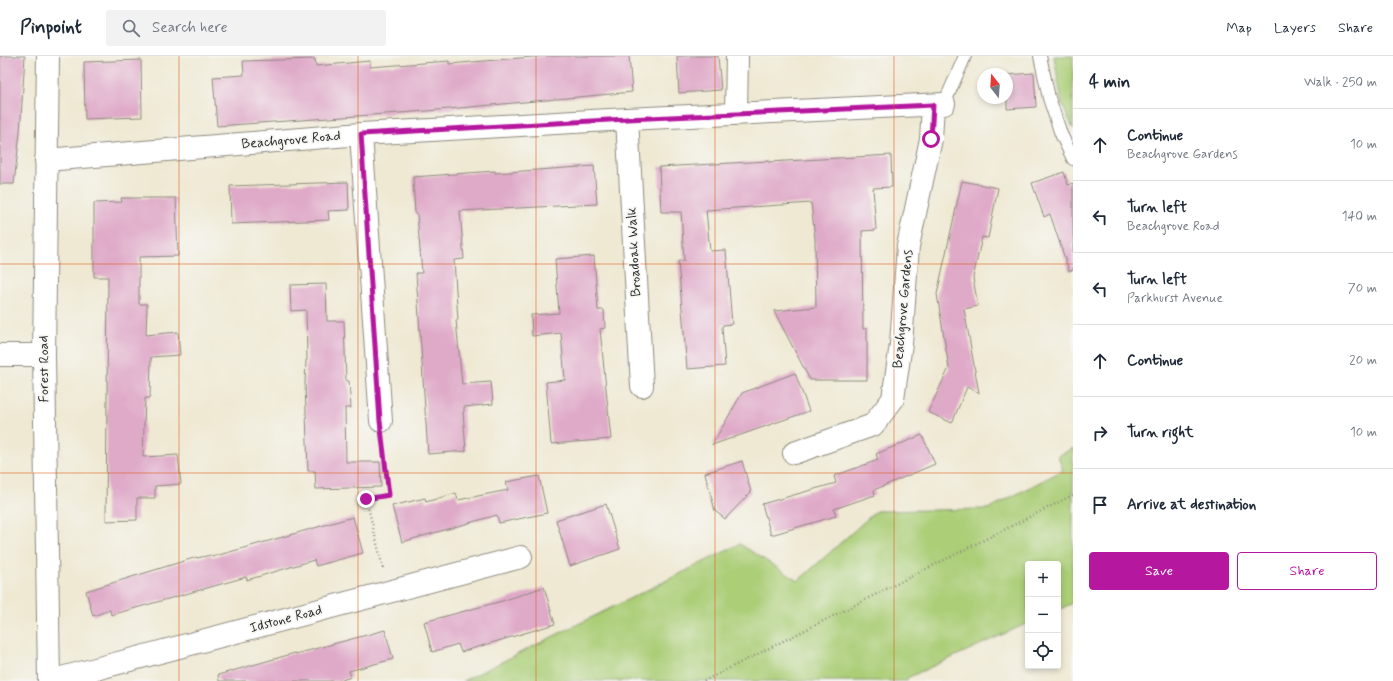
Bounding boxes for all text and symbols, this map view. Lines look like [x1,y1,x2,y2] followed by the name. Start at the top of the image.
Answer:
[106,10,386,46] search box
[20,15,82,40] text: Pinpoint
[120,17,142,39] icon: search
[152,18,228,38] text: Search here
[1226,19,1252,37] text: Map
[1274,19,1316,37] text: Layers
[1338,19,1373,37] text: Share
[977,68,1013,104] north arrow
[1089,71,1130,93] text: 4 min
[1304,74,1377,91] text: Walk · 250 m
[1127,126,1183,146] text: Continue
[241,127,341,153] street label: Beachgrove Road
[922,130,940,148] route start
[1089,134,1111,156] icon: ahead
[1350,136,1377,153] text: 10 m
[1127,146,1238,163] text: Beachgrove Gardens
[1127,198,1187,218] text: Turn left
[1089,206,1111,228] icon: left
[623,207,645,297] street label: Broadoak Walk
[1342,208,1377,225] text: 140 m
[1127,218,1220,235] text: Beachgrove Road
[889,248,917,369] street label: Beachgrove Gardens
[1127,270,1187,290] text: Turn left
[1089,278,1111,300] icon: left
[1348,280,1377,297] text: 70 m
[1127,290,1223,307] text: Parkhurst Avenue
[35,335,53,403] street label: Forest Road
[1089,350,1111,372] icon: ahead
[1127,351,1183,371] text: Continue
[1349,352,1377,369] text: 20 m
[1089,422,1111,444] icon: right
[1127,423,1194,443] text: Turn right
[1350,424,1377,441] text: 10 m
[357,490,375,508] route end
[1089,494,1111,516] icon: arrive
[1127,495,1256,515] text: Arrive at destination
[1089,552,1229,590] button: Save
[1237,552,1377,590] button: Share
[1025,561,1061,669] map controls
[1025,561,1061,597] button: +
[1025,597,1061,633] button: −
[248,601,324,637] street label: Idstone Road
[1025,633,1061,669] button: locate

